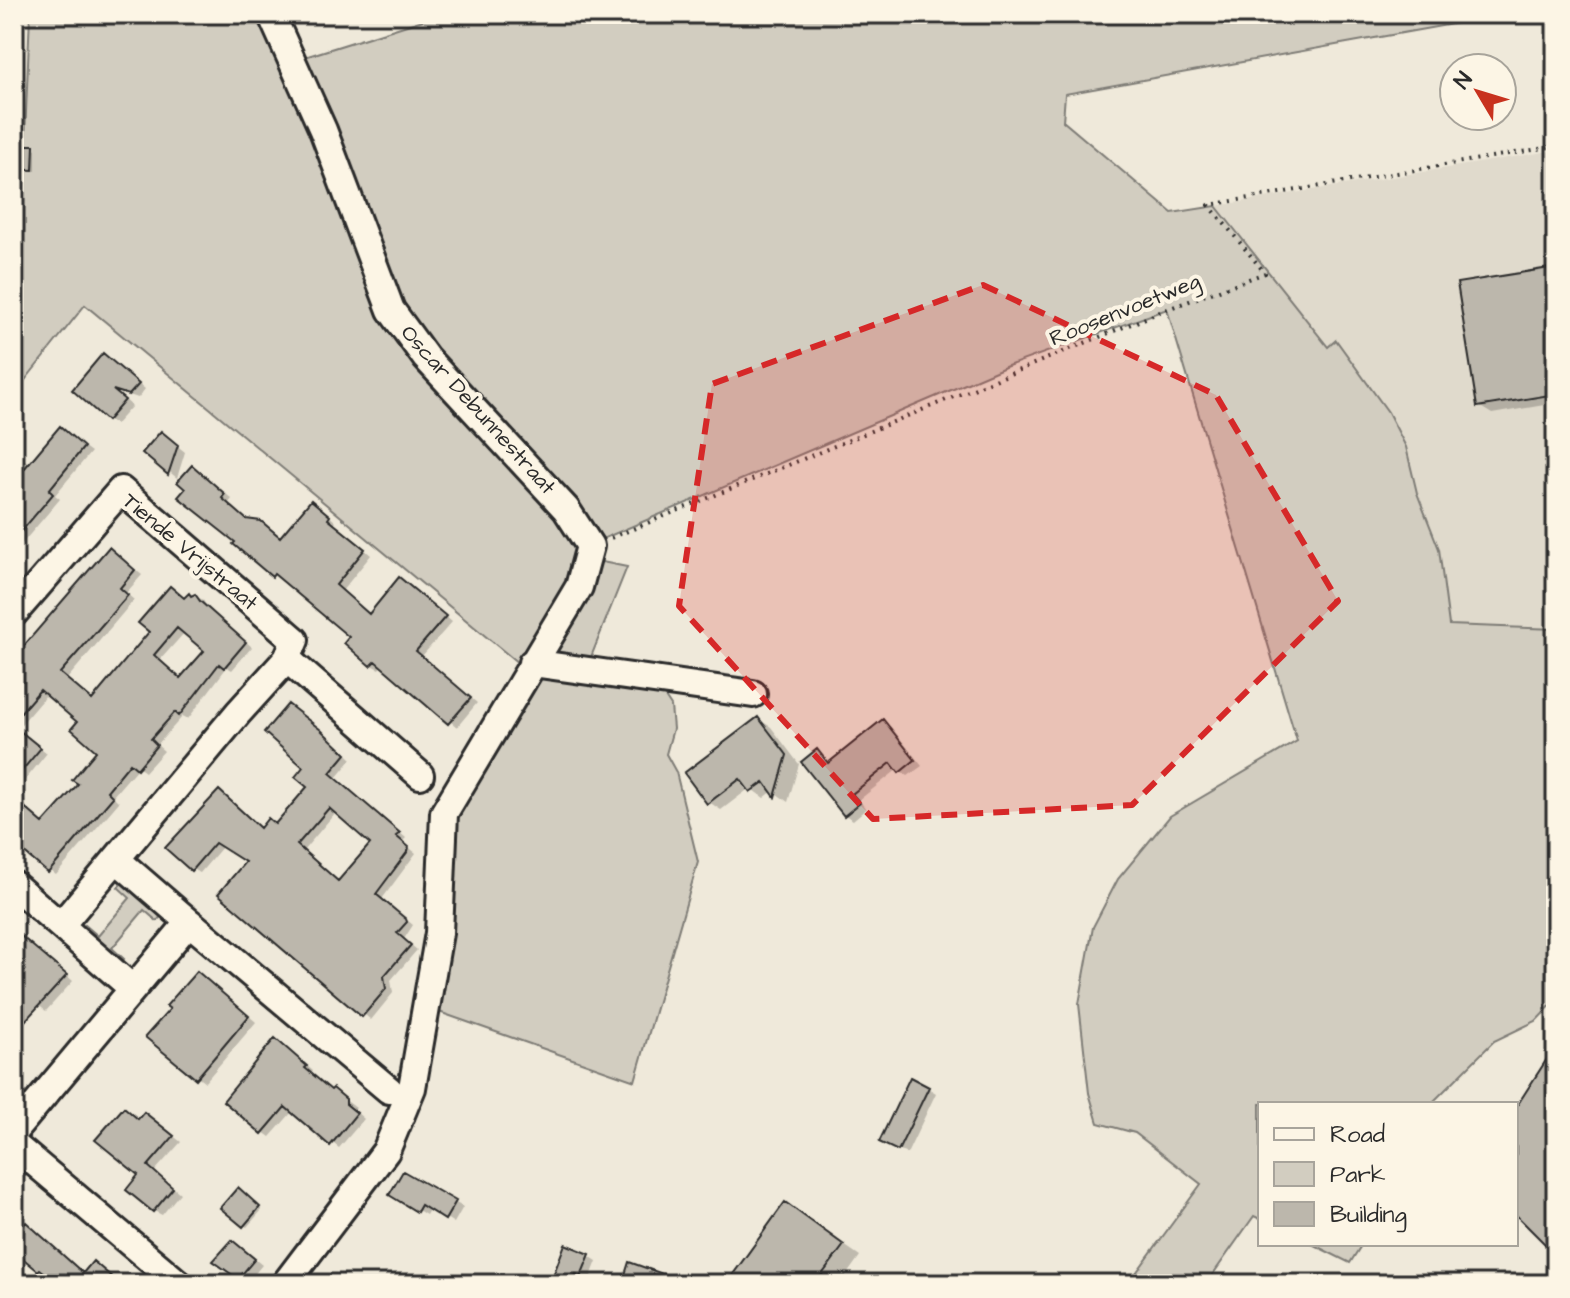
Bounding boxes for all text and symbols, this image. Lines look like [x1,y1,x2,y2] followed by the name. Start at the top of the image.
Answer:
[1438,52,1518,132] north arrow
[1447,65,1480,96] text: N
[1045,266,1205,355] street label: Roosenvoetweg
[393,318,563,502] street label: Oscar Debunnestraat
[116,486,265,618] street label: Tiende Vrijstraat
[1258,1102,1518,1246] legend
[1330,1118,1385,1152] text: Road
[1330,1158,1386,1192] text: Park
[1330,1198,1407,1233] text: Building

